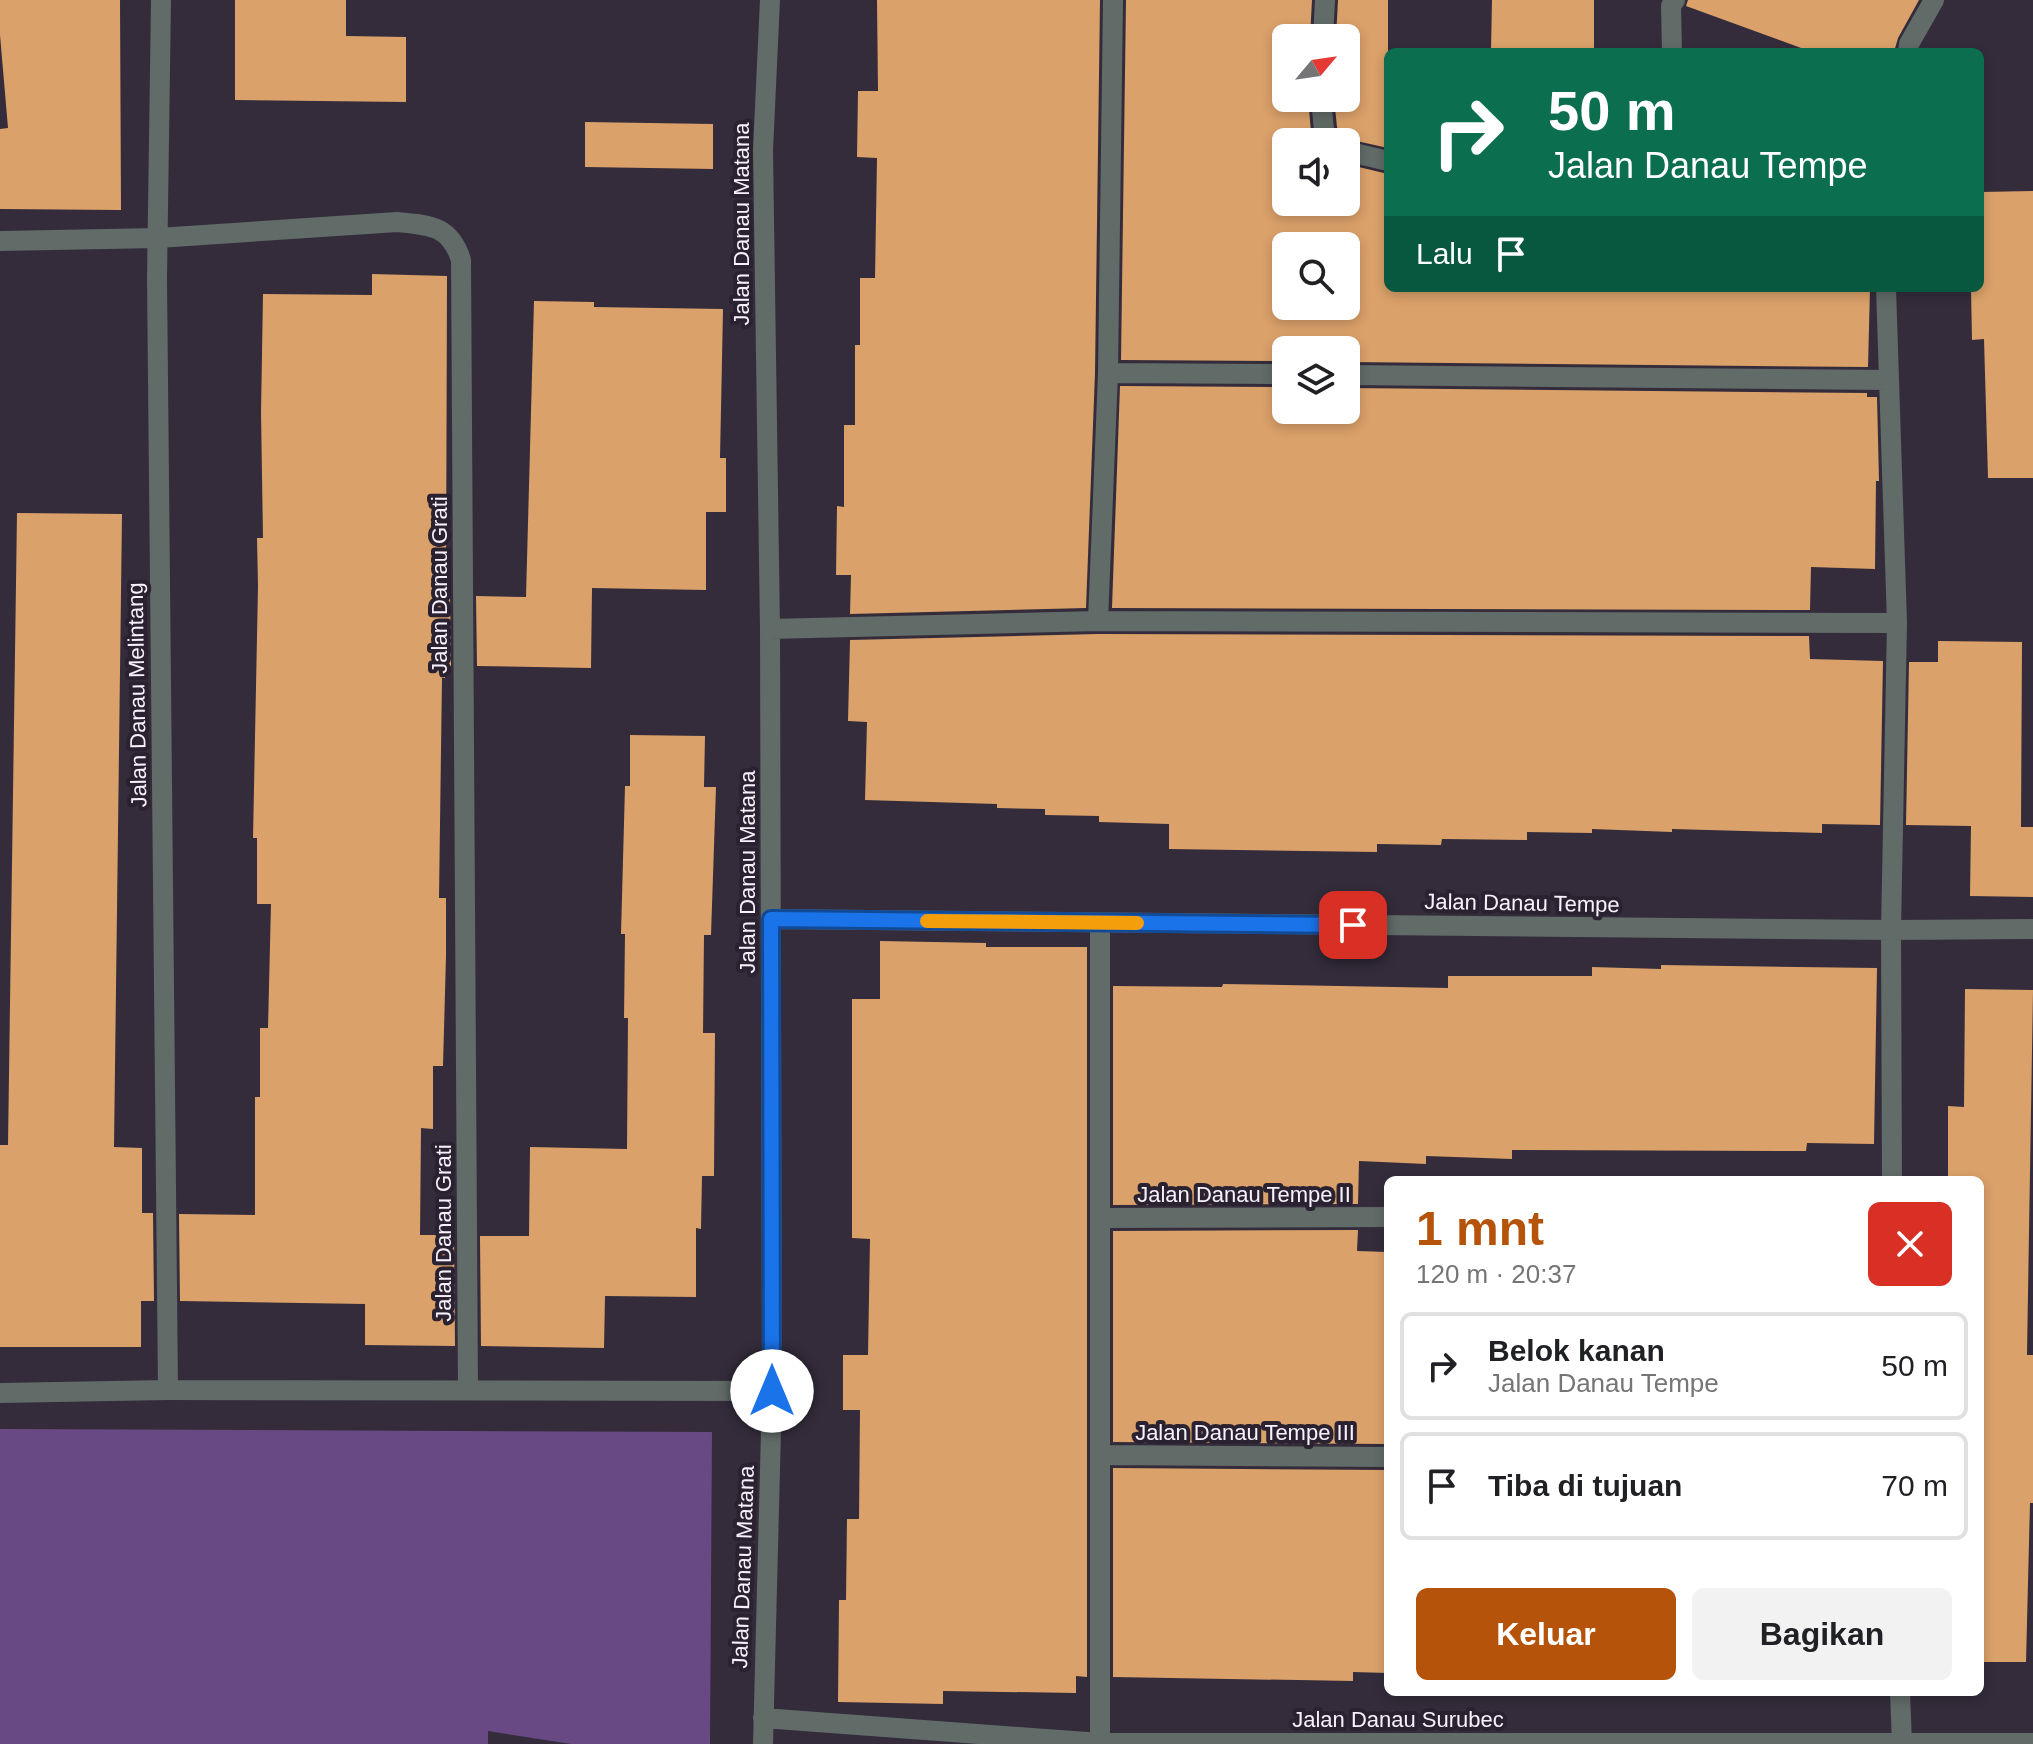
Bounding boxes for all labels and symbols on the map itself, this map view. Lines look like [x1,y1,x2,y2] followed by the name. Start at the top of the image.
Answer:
[1272,24,1360,112] north arrow
[729,122,754,326] street label: Jalan Danau Matana
[427,496,452,674] street label: Jalan Danau Grati
[123,582,151,808] street label: Jalan Danau Melintang
[735,770,760,974] street label: Jalan Danau Matana
[1424,889,1620,917] street label: Jalan Danau Tempe
[1319,891,1387,959] pin
[431,1144,456,1322] street label: Jalan Danau Grati
[1137,1182,1351,1207] street label: Jalan Danau Tempe II
[730,1349,814,1433] position arrow
[1135,1420,1355,1445] street label: Jalan Danau Tempe III
[727,1464,759,1669] street label: Jalan Danau Matana
[1292,1707,1504,1732] street label: Jalan Danau Surubec

